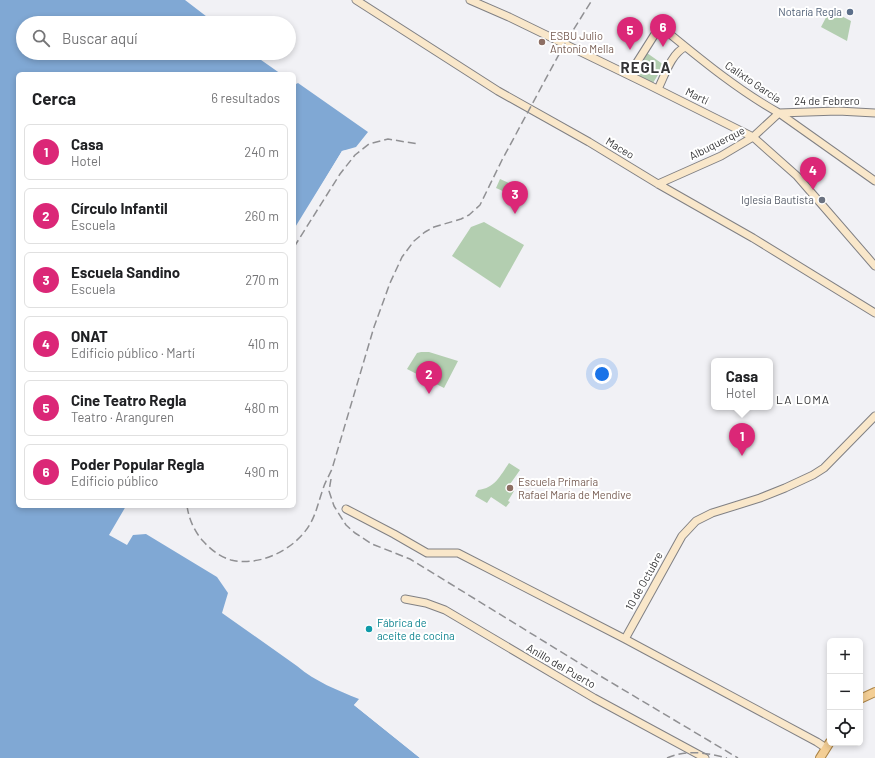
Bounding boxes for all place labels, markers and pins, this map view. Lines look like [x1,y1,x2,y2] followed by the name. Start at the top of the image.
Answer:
[778,5,842,18] place label: Notaría Regla
[845,7,855,17] marker: Notaría Regla
[650,14,676,47] pin: 6
[617,17,643,50] pin: 5
[550,29,614,55] place label: ESBU Julio Antonio Mella
[537,37,547,47] marker: ESBU Julio Antonio Mella
[800,157,826,190] pin: 4
[502,181,528,214] pin: 3
[741,193,814,206] place label: Iglesia Bautista
[817,195,827,205] marker: Iglesia Bautista
[416,361,442,394] pin: 2
[729,423,755,456] pin: 1
[518,475,631,501] place label: Escuela Primaria Rafael María de Mendive
[505,483,515,493] marker: Escuela Primaria Rafael María de Mendive
[377,616,455,642] place label: Fábrica de aceite de cocina
[364,624,374,634] marker: Fábrica de aceite de cocina

